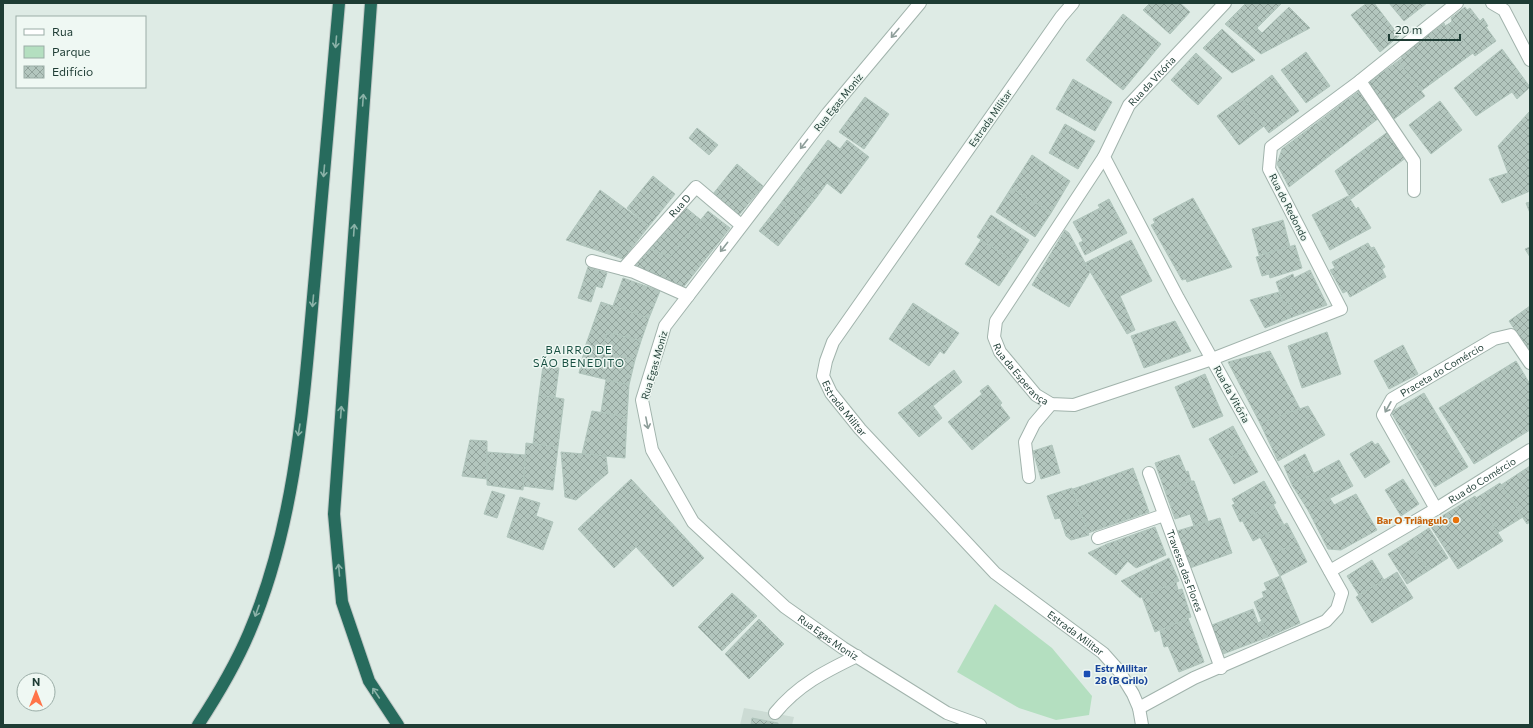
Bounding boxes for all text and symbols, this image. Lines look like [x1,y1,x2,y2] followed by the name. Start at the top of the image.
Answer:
[16,16,146,88] legend
[1389,16,1460,42] scale bar
[1395,22,1422,36] text: 20 m
[52,24,73,38] text: Rua
[891,28,900,38] one-way arrow
[332,35,339,48] one-way arrow
[52,44,90,58] text: Parque
[1125,54,1178,108] street label: Rua da Vitória
[52,64,93,78] text: Edifício
[811,71,865,133] street label: Rua Egas Moniz
[966,87,1014,149] street label: Estrada Militar
[360,94,367,107] one-way arrow
[800,139,808,150] one-way arrow
[321,164,328,177] one-way arrow
[1267,171,1311,243] street label: Rua do Redondo
[666,192,693,220] street label: Rua D
[350,224,357,237] one-way arrow
[720,242,729,253] one-way arrow
[309,294,316,307] one-way arrow
[638,329,670,401] street label: Rua Egas Moniz
[991,341,1051,407] street label: Rua da Esperança
[1398,341,1486,399] street label: Praceta do Comércio
[533,343,625,369] district label: BAIRRO DE SÃO BENEDITO
[1211,363,1253,425] street label: Rua da Vitória
[820,378,870,439] street label: Estrada Militar
[1383,401,1391,413] one-way arrow
[337,406,344,419] one-way arrow
[643,417,651,430] one-way arrow
[295,423,303,436] one-way arrow
[1446,455,1518,506] street label: Rua do Comércio
[1376,514,1448,526] place label: Bar O Triângulo
[1451,515,1461,525] marker: Bar O Triângulo
[1164,528,1206,614] street label: Travessa das Flores
[335,564,343,577] one-way arrow
[252,605,260,617] one-way arrow
[1045,608,1106,658] street label: Estrada Militar
[796,612,861,662] street label: Rua Egas Moniz
[1095,662,1148,686] place label: Estr Militar 28 (B Grilo)
[1082,669,1092,679] marker: Estr Militar 28 (B Grilo)
[16,672,56,712] north arrow
[32,675,40,688] text: N
[372,687,380,699] one-way arrow

